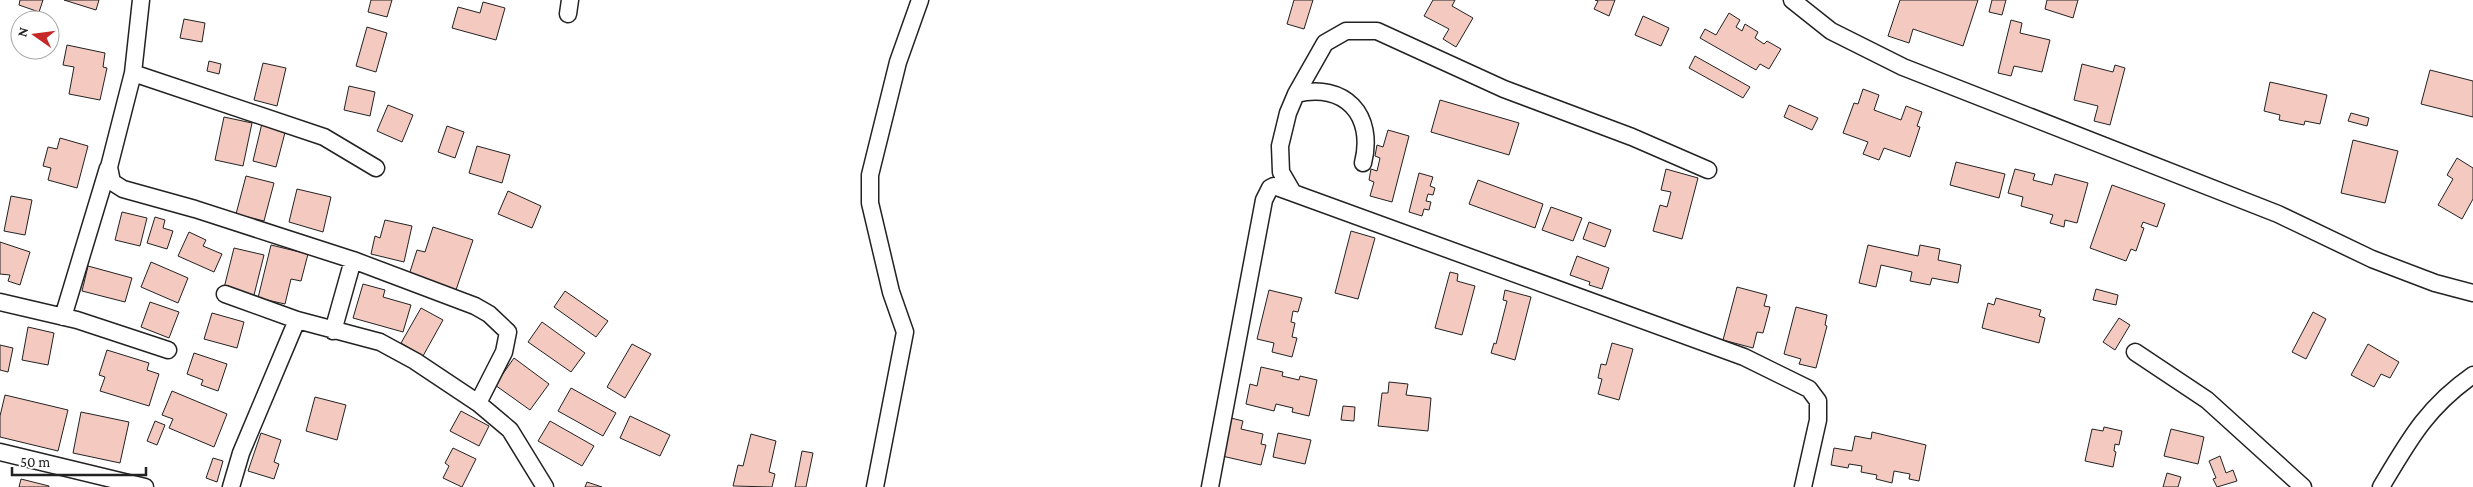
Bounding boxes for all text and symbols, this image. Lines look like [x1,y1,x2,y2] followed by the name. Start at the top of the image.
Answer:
[10,10,60,60] north arrow
[13,25,31,38] text: N
[12,444,146,476] scale bar
[20,454,50,470] text: 50 m

